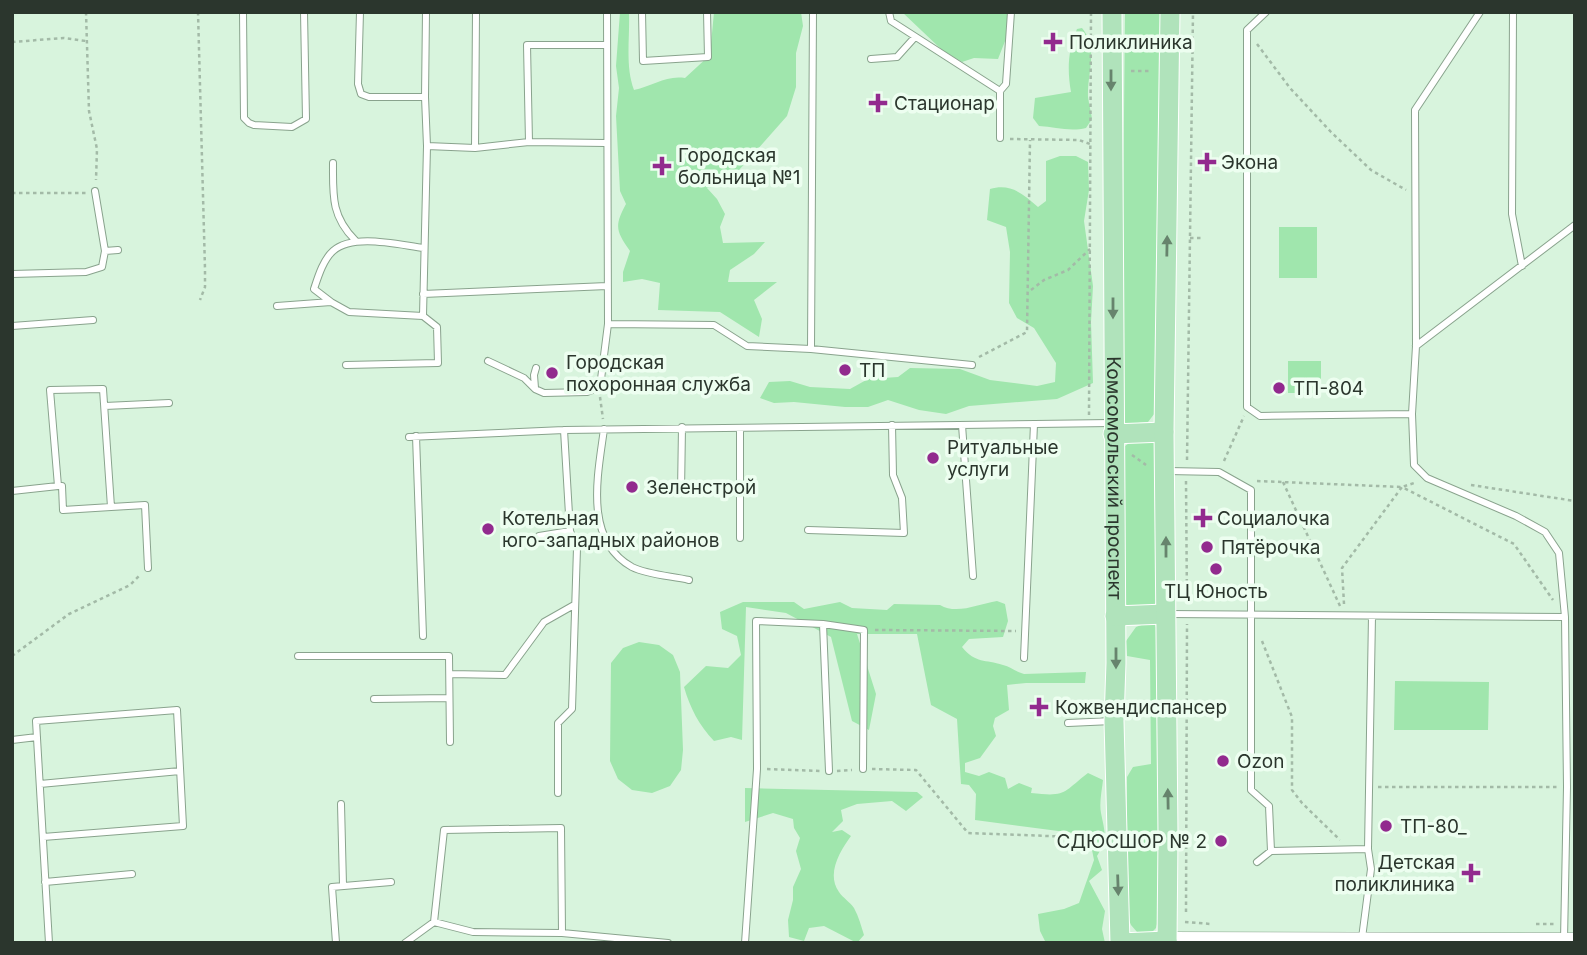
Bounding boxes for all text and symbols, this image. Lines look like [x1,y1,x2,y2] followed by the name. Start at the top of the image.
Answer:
[1069,31,1193,54] place label: Поликлиника
[1043,32,1063,52] marker: Поликлиника
[1105,70,1117,92] one-way arrow
[894,92,995,115] place label: Стационар
[868,93,888,113] marker: Стационар
[678,144,801,189] place label: Городская больница №1
[1221,151,1278,174] place label: Экона
[1199,154,1215,170] marker: Экона
[652,156,672,176] marker: Городская больница №1
[1161,235,1173,257] one-way arrow
[1107,297,1119,319] one-way arrow
[566,351,751,396] place label: Городская похоронная служба
[1103,356,1127,600] street label: Комсомольский проспект
[859,359,885,382] place label: ТП
[837,362,853,378] marker: ТП
[544,365,560,381] marker: Городская похоронная служба
[1293,377,1364,400] place label: ТП-804
[1271,380,1287,396] marker: ТП-804
[947,436,1059,481] place label: Ритуальные услуги
[925,450,941,466] marker: Ритуальные услуги
[646,476,756,499] place label: Зеленстрой
[624,479,640,495] marker: Зеленстрой
[502,507,719,552] place label: Котельная юго-западных районов
[1217,507,1330,530] place label: Социалочка
[1195,510,1211,526] marker: Социалочка
[480,521,496,537] marker: Котельная юго-западных районов
[1160,536,1172,558] one-way arrow
[1221,536,1320,559] place label: Пятёрочка
[1199,539,1215,555] marker: Пятёрочка
[1208,561,1224,577] marker: ТЦ Юность
[1164,580,1268,603] place label: ТЦ Юность
[1110,647,1122,669] one-way arrow
[1055,696,1227,719] place label: Кожвендиспансер
[1029,697,1049,717] marker: Кожвендиспансер
[1237,750,1284,773] place label: Ozon
[1215,753,1231,769] marker: Ozon
[1162,788,1174,810] one-way arrow
[1400,815,1467,838] place label: ТП-80_
[1378,818,1394,834] marker: ТП-80_
[1057,830,1207,853] place label: СДЮСШОР № 2
[1213,833,1229,849] marker: СДЮСШОР № 2
[1334,851,1455,896] place label: Детская поликлиника
[1461,863,1481,883] marker: Детская поликлиника
[1112,875,1124,897] one-way arrow

